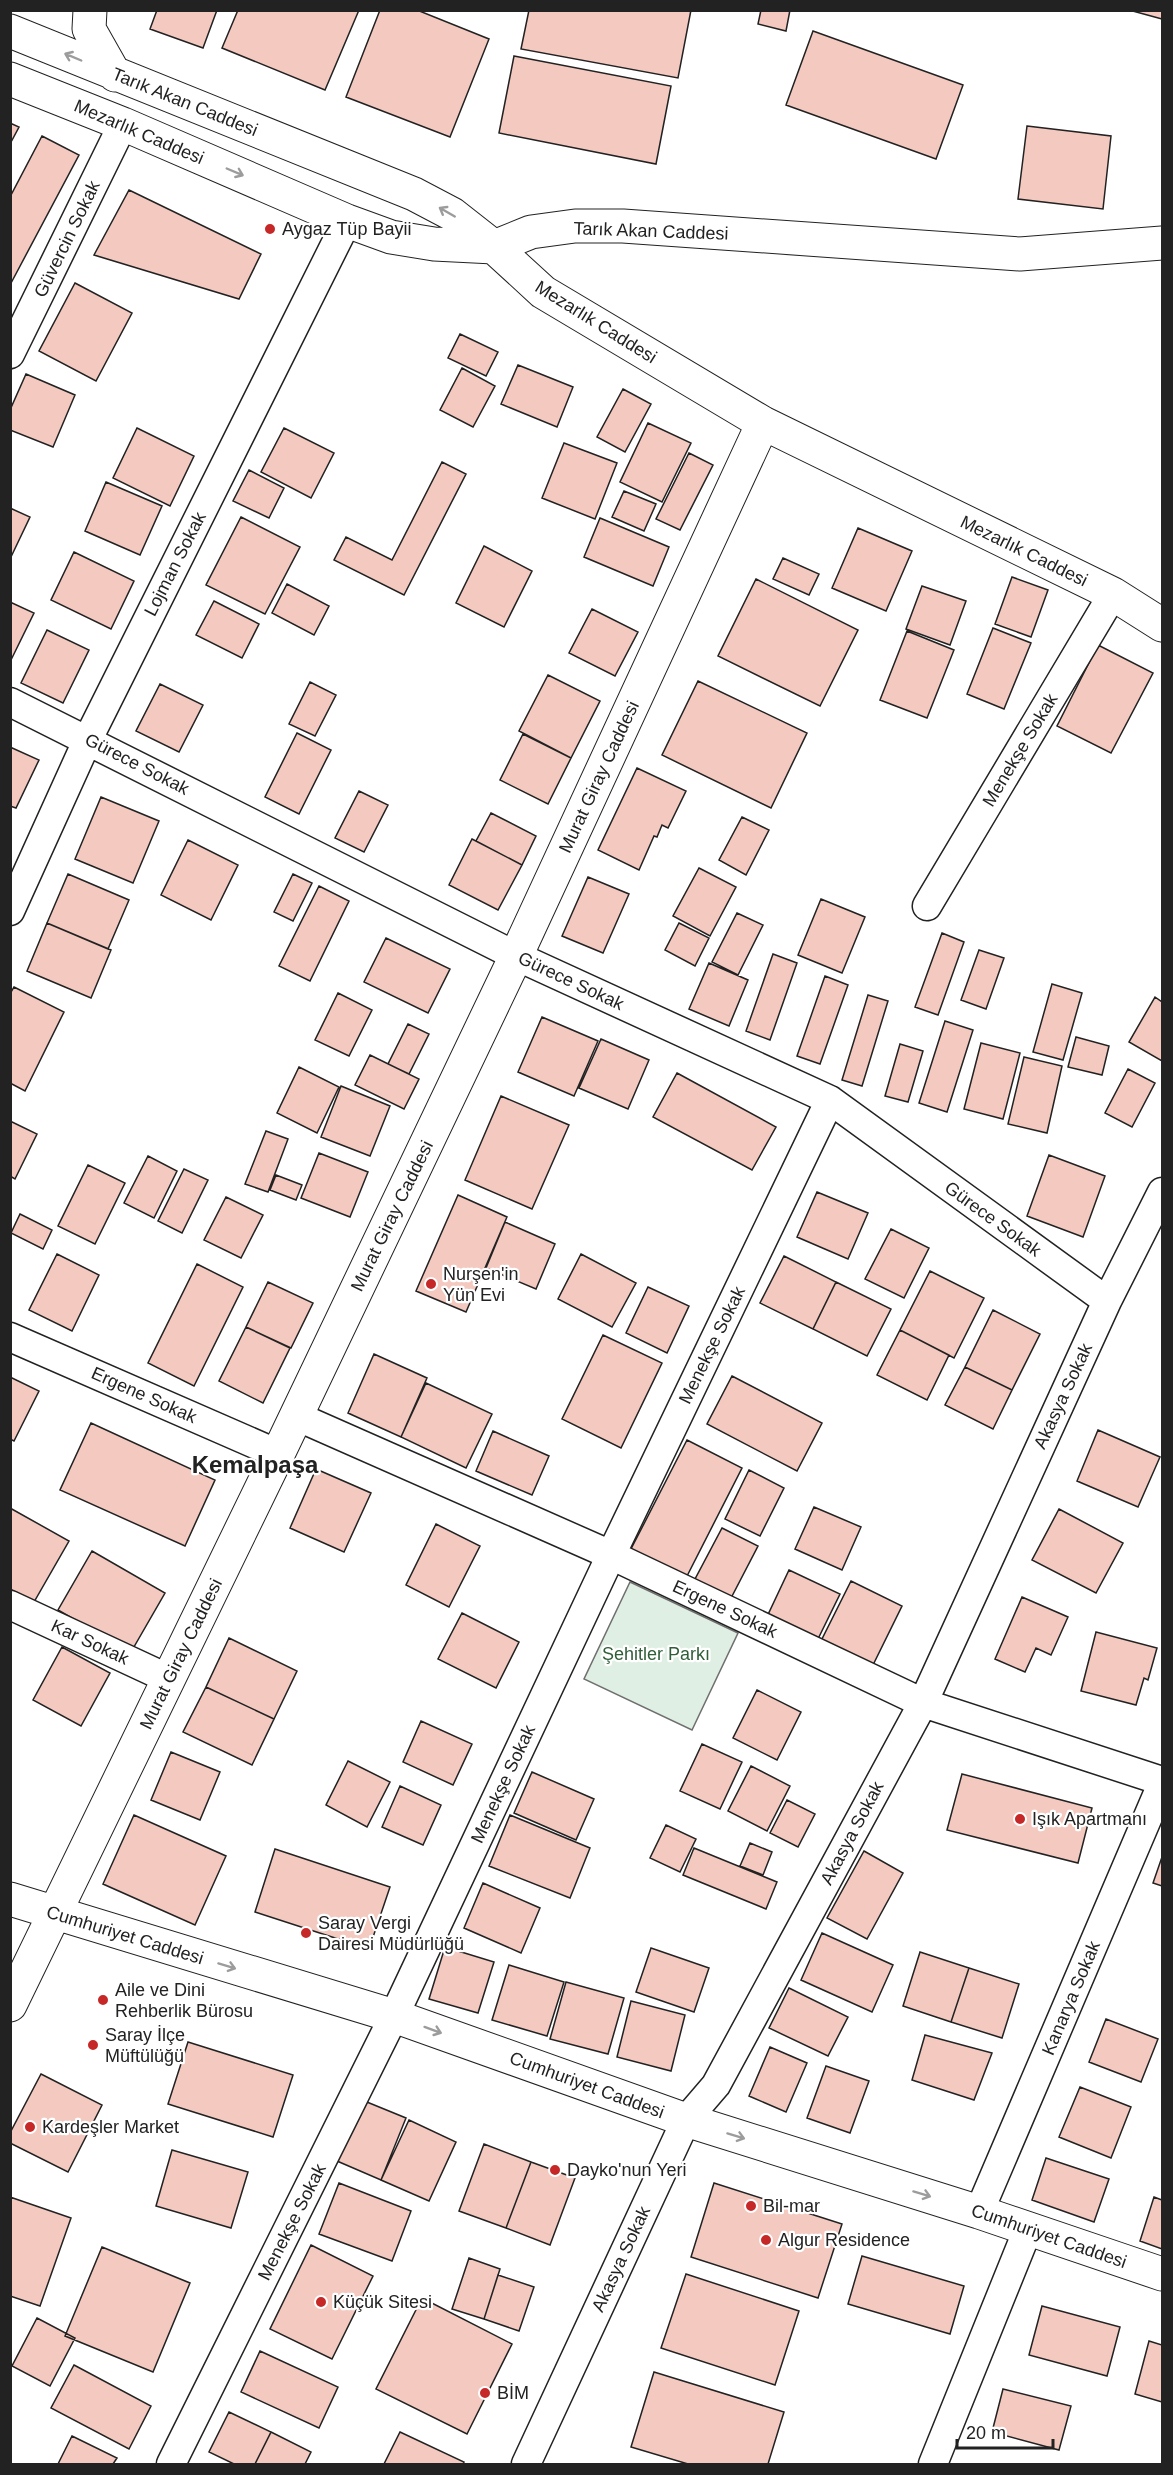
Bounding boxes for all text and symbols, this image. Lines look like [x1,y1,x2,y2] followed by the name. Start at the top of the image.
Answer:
[64,51,83,62] one-way arrow
[109,64,261,140] street label: Tarık Akan Caddesi
[71,96,207,168] street label: Mezarlık Caddesi
[226,168,244,179] one-way arrow
[30,177,104,300] street label: Güvercin Sokak
[439,206,456,218] one-way arrow
[573,218,729,244] street label: Tarık Akan Caddesi
[282,219,411,239] place label: Aygaz Tüp Bayii
[263,222,277,236] marker: Aygaz Tüp Bayii
[532,277,660,367] street label: Mezarlık Caddesi
[140,508,210,619] street label: Lojman Sokak
[957,512,1091,590] street label: Mezarlık Caddesi
[978,689,1062,810] street label: Menekşe Sokak
[555,698,643,856] street label: Murat Giray Caddesi
[82,729,193,799] street label: Gürece Sokak
[515,948,628,1015] street label: Gürece Sokak
[347,1137,437,1295] street label: Murat Giray Caddesi
[941,1177,1046,1261] street label: Gürece Sokak
[443,1264,518,1305] place label: Nurşen'in Yün Evi
[424,1277,438,1291] marker: Nurşen'in Yün Evi
[675,1282,749,1407] street label: Menekşe Sokak
[1030,1339,1097,1452] street label: Akasya Sokak
[88,1363,201,1428] street label: Ergene Sokak
[192,1451,319,1478] district label: Kemalpaşa
[136,1575,226,1733] street label: Murat Giray Caddesi
[670,1576,781,1642] street label: Ergene Sokak
[48,1615,133,1669] street label: Kar Sokak
[602,1644,710,1664] park label: Şehitler Parkı
[467,1721,540,1846] street label: Menekşe Sokak
[816,1777,888,1888] street label: Akasya Sokak
[1032,1809,1147,1829] place label: Işık Apartmanı
[1013,1812,1027,1826] marker: Işık Apartmanı
[44,1902,206,1968] street label: Cumhuriyet Caddesi
[318,1913,464,1954] place label: Saray Vergi Dairesi Müdürlüğü
[299,1926,313,1940] marker: Saray Vergi Dairesi Müdürlüğü
[1038,1937,1104,2058] street label: Kanarya Sokak
[217,1961,236,1972] one-way arrow
[115,1980,253,2021] place label: Aile ve Dini Rehberlik Bürosu
[96,1993,110,2007] marker: Aile ve Dini Rehberlik Bürosu
[105,2025,185,2066] place label: Saray İlçe Müftülüğü
[423,2026,442,2037] one-way arrow
[86,2038,100,2052] marker: Saray İlçe Müftülüğü
[507,2048,667,2122] street label: Cumhuriyet Caddesi
[42,2117,179,2137] place label: Kardeşler Market
[23,2120,37,2134] marker: Kardeşler Market
[726,2131,745,2142] one-way arrow
[254,2160,330,2284] street label: Menekşe Sokak
[567,2160,687,2180] place label: Dayko'nun Yeri
[548,2163,562,2177] marker: Dayko'nun Yeri
[912,2189,931,2200] one-way arrow
[763,2196,820,2216] place label: Bil-mar
[744,2199,758,2213] marker: Bil-mar
[969,2200,1129,2272] street label: Cumhuriyet Caddesi
[588,2202,655,2315] street label: Akasya Sokak
[778,2230,910,2250] place label: Algur Residence
[759,2233,773,2247] marker: Algur Residence
[333,2292,432,2312] place label: Küçük Sitesi
[314,2295,328,2309] marker: Küçük Sitesi
[497,2383,529,2403] place label: BİM
[478,2386,492,2400] marker: BİM
[957,2412,1053,2450] scale bar
[966,2423,1006,2443] text: 20 m

